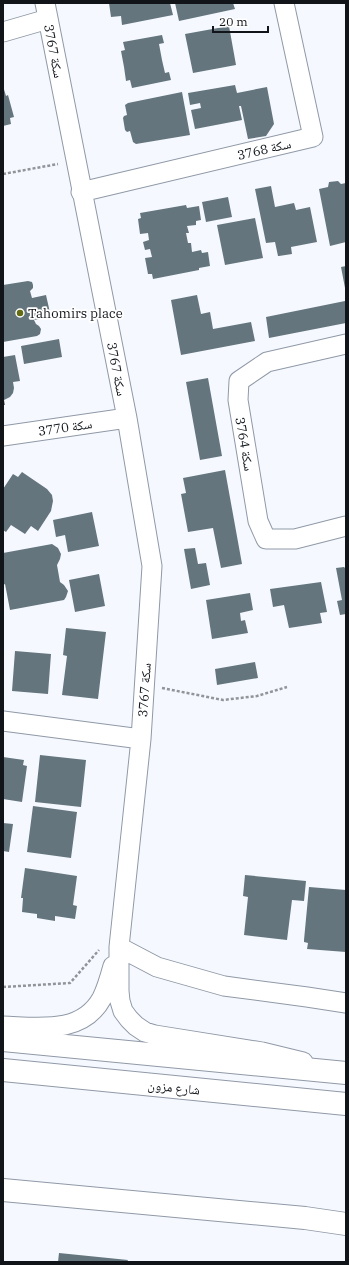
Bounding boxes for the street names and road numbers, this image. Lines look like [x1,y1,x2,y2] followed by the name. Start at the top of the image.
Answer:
[40,23,67,80] street label: سكة 3767
[236,135,293,164] street label: سكة 3768
[103,341,130,398] street label: سكة 3767
[37,415,93,440] street label: سكة 3770
[231,416,258,472] street label: سكة 3764
[134,662,155,718] street label: سكة 3767
[147,1076,201,1100] street label: شارع مزون

